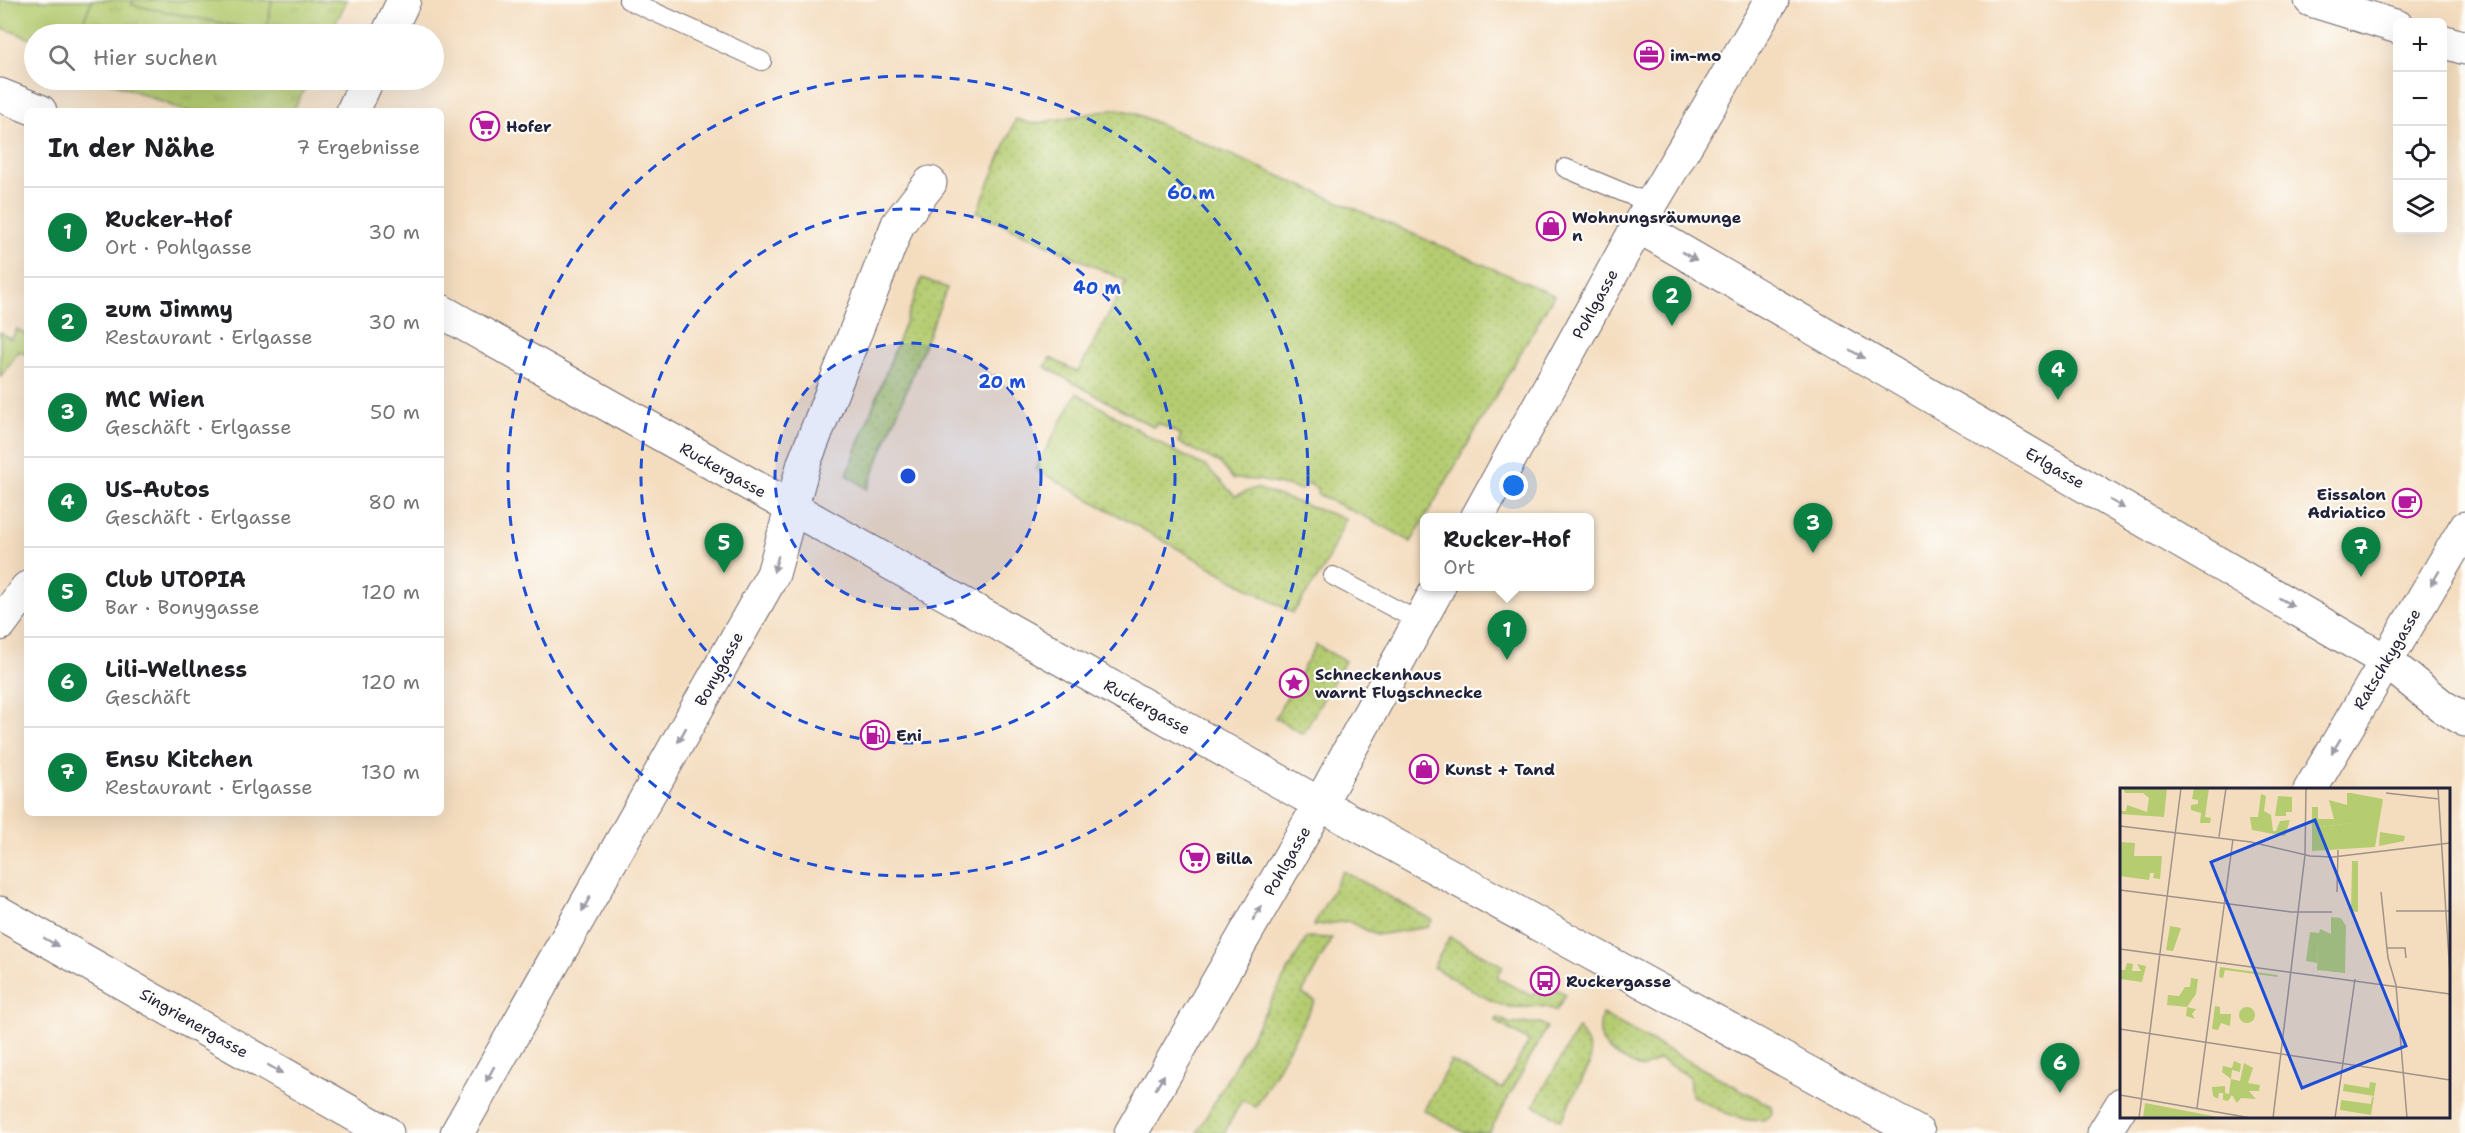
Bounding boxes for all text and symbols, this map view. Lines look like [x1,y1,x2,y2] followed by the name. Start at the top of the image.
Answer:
[2393,18,2447,234] map controls
[2393,18,2447,72] button: +
[24,24,444,90] search box
[1633,39,1665,71] office icon: im-mo
[45,41,78,74] icon: search
[93,43,218,72] text: Hier suchen
[1670,45,1721,66] place label: im-mo
[2393,72,2447,126] button: −
[469,110,501,142] supermarket icon: Hofer
[506,116,552,137] place label: Hofer
[2393,126,2447,180] button: locate
[48,130,215,165] text: In der Nähe
[296,134,420,160] text: 7 Ergebnisse
[2393,180,2447,234] button: layers
[1167,181,1215,205] text: 60 m
[105,205,232,234] text: Rucker-Hof
[1572,207,1742,246] place label: Wohnungsräumunge n
[1535,210,1567,242] shop icon: Wohnungsräumunge n
[63,219,72,245] text: 1
[368,219,420,245] text: 30 m
[105,234,252,260] text: Ort · Pohlgasse
[1681,251,1698,261] one-way arrow
[1567,265,1623,343] street label: Pohlgasse
[1073,276,1121,300] text: 40 m
[1652,276,1692,326] pin: 2
[105,295,233,324] text: zum Jimmy
[61,309,75,335] text: 2
[368,309,420,335] text: 30 m
[105,324,313,350] text: Restaurant · Erlgasse
[1849,348,1866,358] one-way arrow
[2038,350,2078,400] pin: 4
[978,370,1026,394] text: 20 m
[105,385,205,414] text: MC Wien
[61,399,75,425] text: 3
[370,399,420,425] text: 50 m
[105,414,292,440] text: Geschäft · Erlgasse
[676,438,770,502] street label: Ruckergasse
[2022,443,2088,493] street label: Erlgasse
[898,466,918,486] centre of rings
[1499,471,1528,500] your location
[105,475,210,504] text: US-Autos
[2307,484,2386,523] place label: Eissalon Adriatico
[2391,487,2423,519] cafe icon: Eissalon Adriatico
[61,489,75,515] text: 4
[368,489,420,515] text: 80 m
[2109,499,2125,510] one-way arrow
[105,504,292,530] text: Geschäft · Erlgasse
[1794,504,1832,553] pin: 3
[1420,513,1594,591] popup
[704,524,744,573] pin: 5
[1443,525,1571,554] text: Rucker-Hof
[2342,528,2380,577] pin: 7
[1443,554,1475,580] text: Ort
[771,555,780,573] one-way arrow
[105,565,246,594] text: Club UTOPIA
[2430,570,2441,586] one-way arrow
[61,579,74,605] text: 5
[361,579,420,605] text: 120 m
[105,594,260,620] text: Bar · Bonygasse
[2277,597,2294,607] one-way arrow
[2348,604,2426,714] street label: Ratschkygasse
[1488,610,1526,660] pin: 1
[690,628,748,710] street label: Bonygasse
[105,655,247,684] text: Lili-Wellness
[1315,664,1483,703] place label: Schneckenhaus warnt Flugschnecke
[1278,667,1310,699] place icon: Schneckenhaus warnt Flugschnecke
[61,669,75,695] text: 6
[361,669,420,695] text: 120 m
[1100,675,1194,739] street label: Ruckergasse
[105,684,191,710] text: Geschäft
[859,719,891,751] fuel station icon: Eni
[896,725,922,746] place label: Eni
[678,726,688,743] one-way arrow
[2330,738,2341,754] one-way arrow
[105,745,253,774] text: Ensu Kitchen
[1408,753,1440,785] shop icon: Kunst + Tand
[61,759,75,785] text: 7
[361,759,420,785] text: 130 m
[1445,759,1555,780] place label: Kunst + Tand
[105,774,313,800] text: Restaurant · Erlgasse
[2120,788,2450,1118] inset map
[1259,823,1315,899] street label: Pohlgasse
[1179,842,1211,874] supermarket icon: Billa
[1216,848,1253,869] place label: Billa
[581,896,592,912] one-way arrow
[1252,904,1262,921] one-way arrow
[43,937,60,947] one-way arrow
[1529,965,1561,997] bus stop icon: Ruckergasse
[1566,971,1672,992] place label: Ruckergasse
[136,983,252,1063] street label: Singrienergasse
[2040,1044,2080,1093] pin: 6
[267,1064,284,1074] one-way arrow
[485,1066,496,1082] one-way arrow
[1155,1073,1165,1090] one-way arrow

